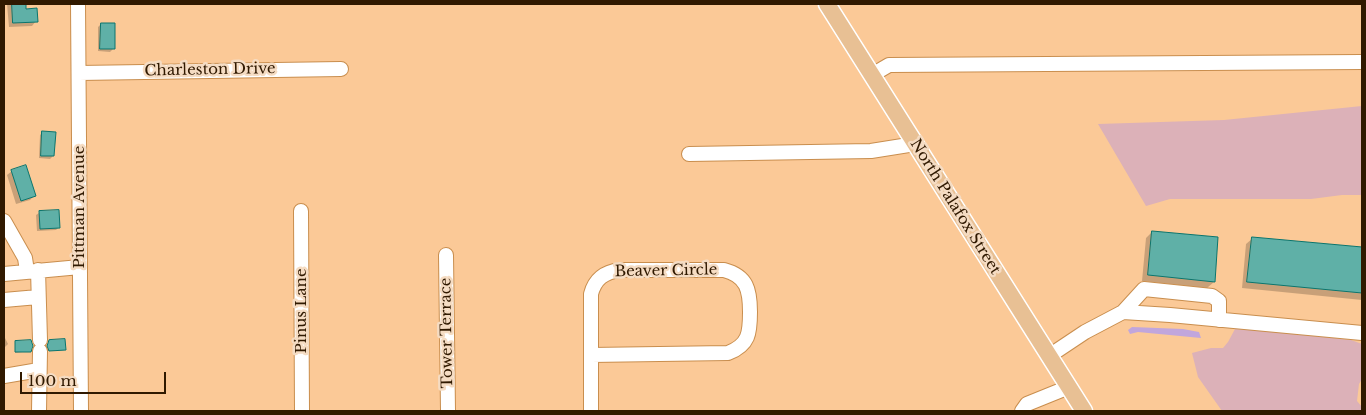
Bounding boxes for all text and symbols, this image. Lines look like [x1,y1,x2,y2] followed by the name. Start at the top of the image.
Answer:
[144,60,276,80] street label: Charleston Drive
[906,136,1004,278] street label: North Palafox Street
[71,146,89,268] street label: Pittman Avenue
[615,261,717,281] street label: Beaver Circle
[293,268,311,354] street label: Pinus Lane
[437,277,457,389] street label: Tower Terrace
[22,362,169,394] scale bar
[28,371,77,390] text: 100 m

